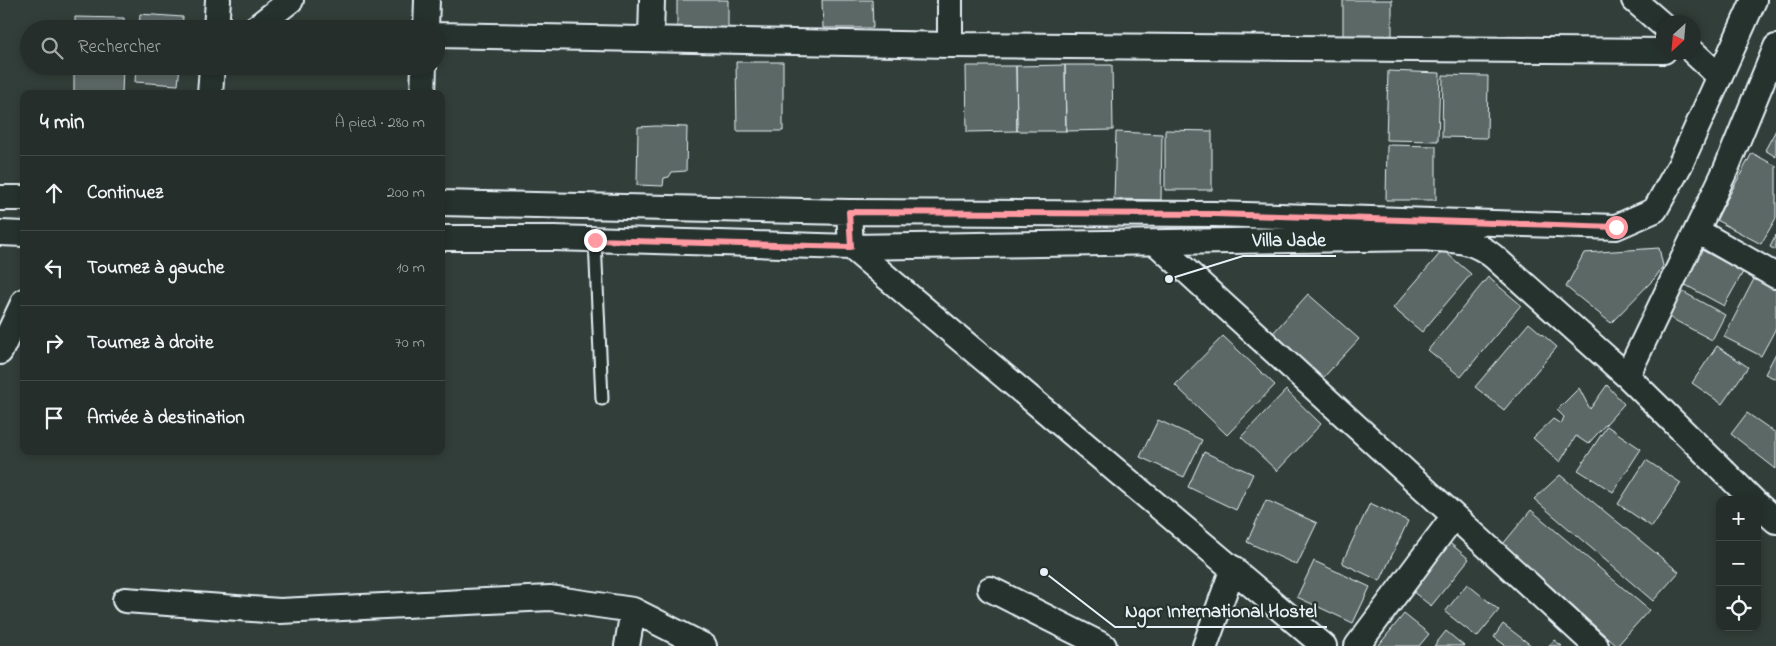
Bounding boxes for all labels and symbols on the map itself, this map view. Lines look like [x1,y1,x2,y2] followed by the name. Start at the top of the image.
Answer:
[1656,15,1701,60] north arrow
[1605,216,1628,239] route start
[1243,222,1336,256] callout: Villa Jade
[1251,228,1326,255] text: Villa Jade
[584,229,607,252] route end
[1115,593,1327,627] callout: Ngor International Hostel
[1125,599,1317,628] text: Ngor International Hostel

